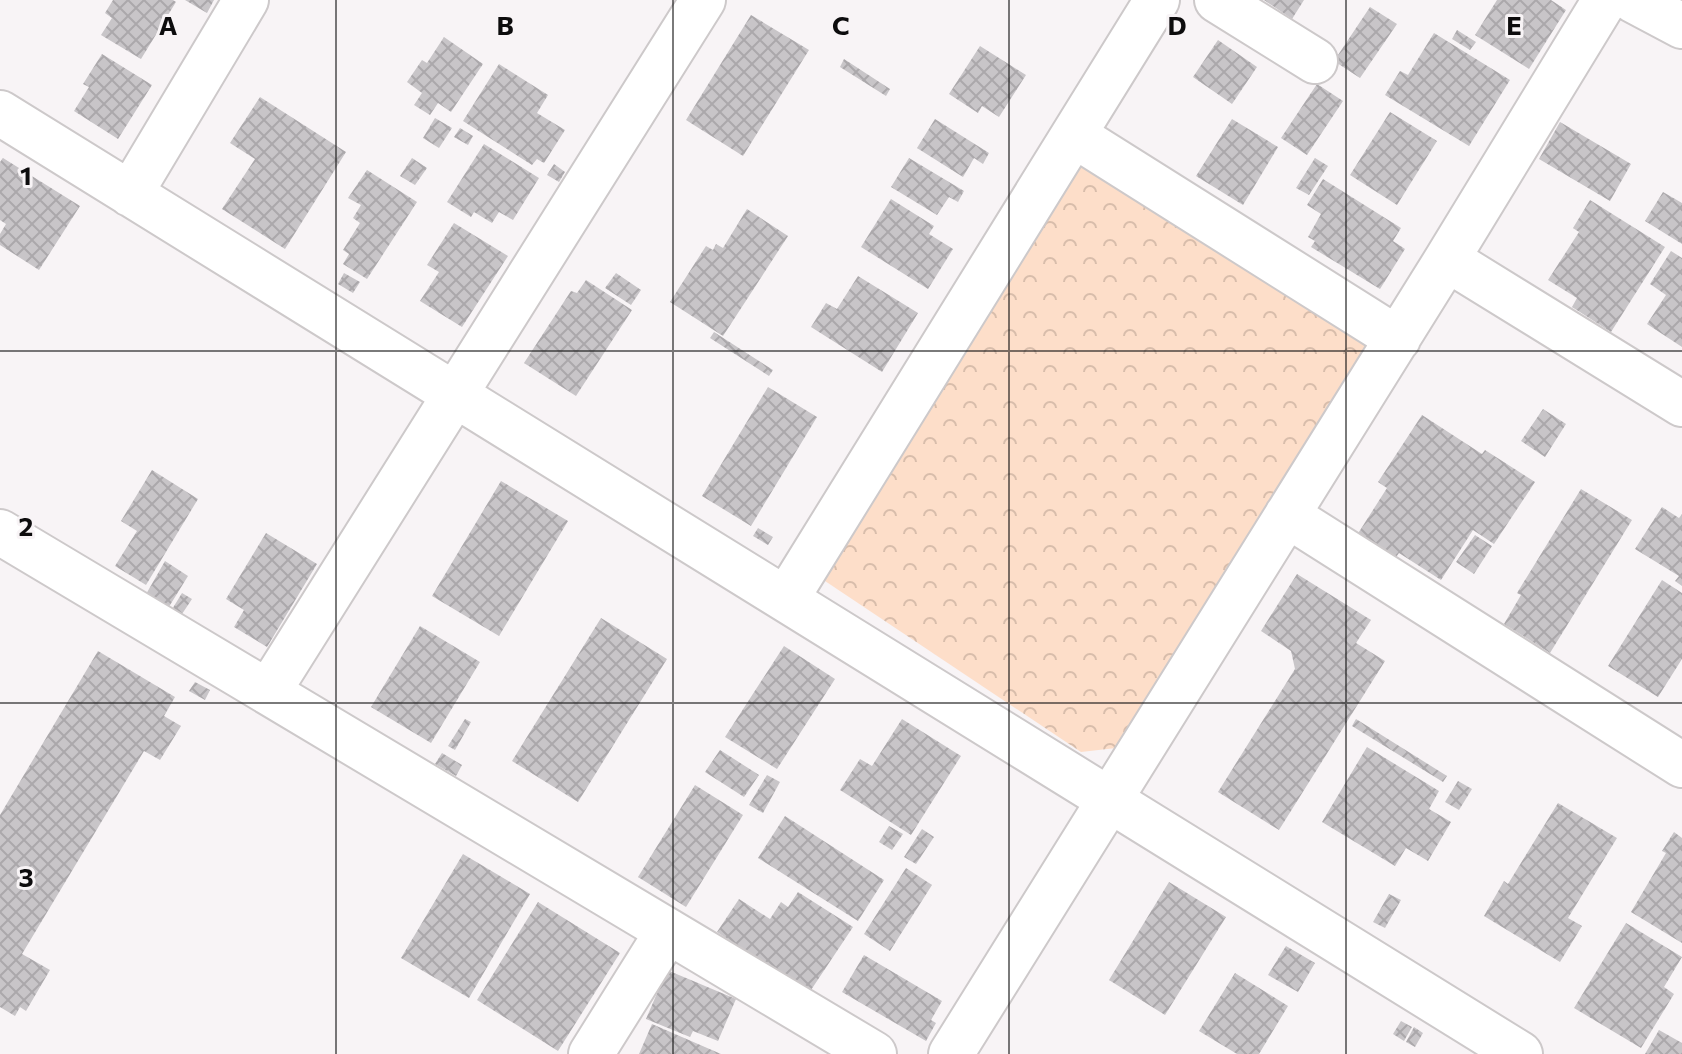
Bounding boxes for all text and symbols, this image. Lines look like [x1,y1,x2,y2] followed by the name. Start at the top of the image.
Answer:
[159,9,178,40] text: A
[496,9,514,40] text: B
[832,9,850,40] text: C
[1167,9,1187,40] text: D
[1506,9,1522,40] text: E
[20,159,32,190] text: 1
[19,510,33,541] text: 2
[18,861,34,892] text: 3

